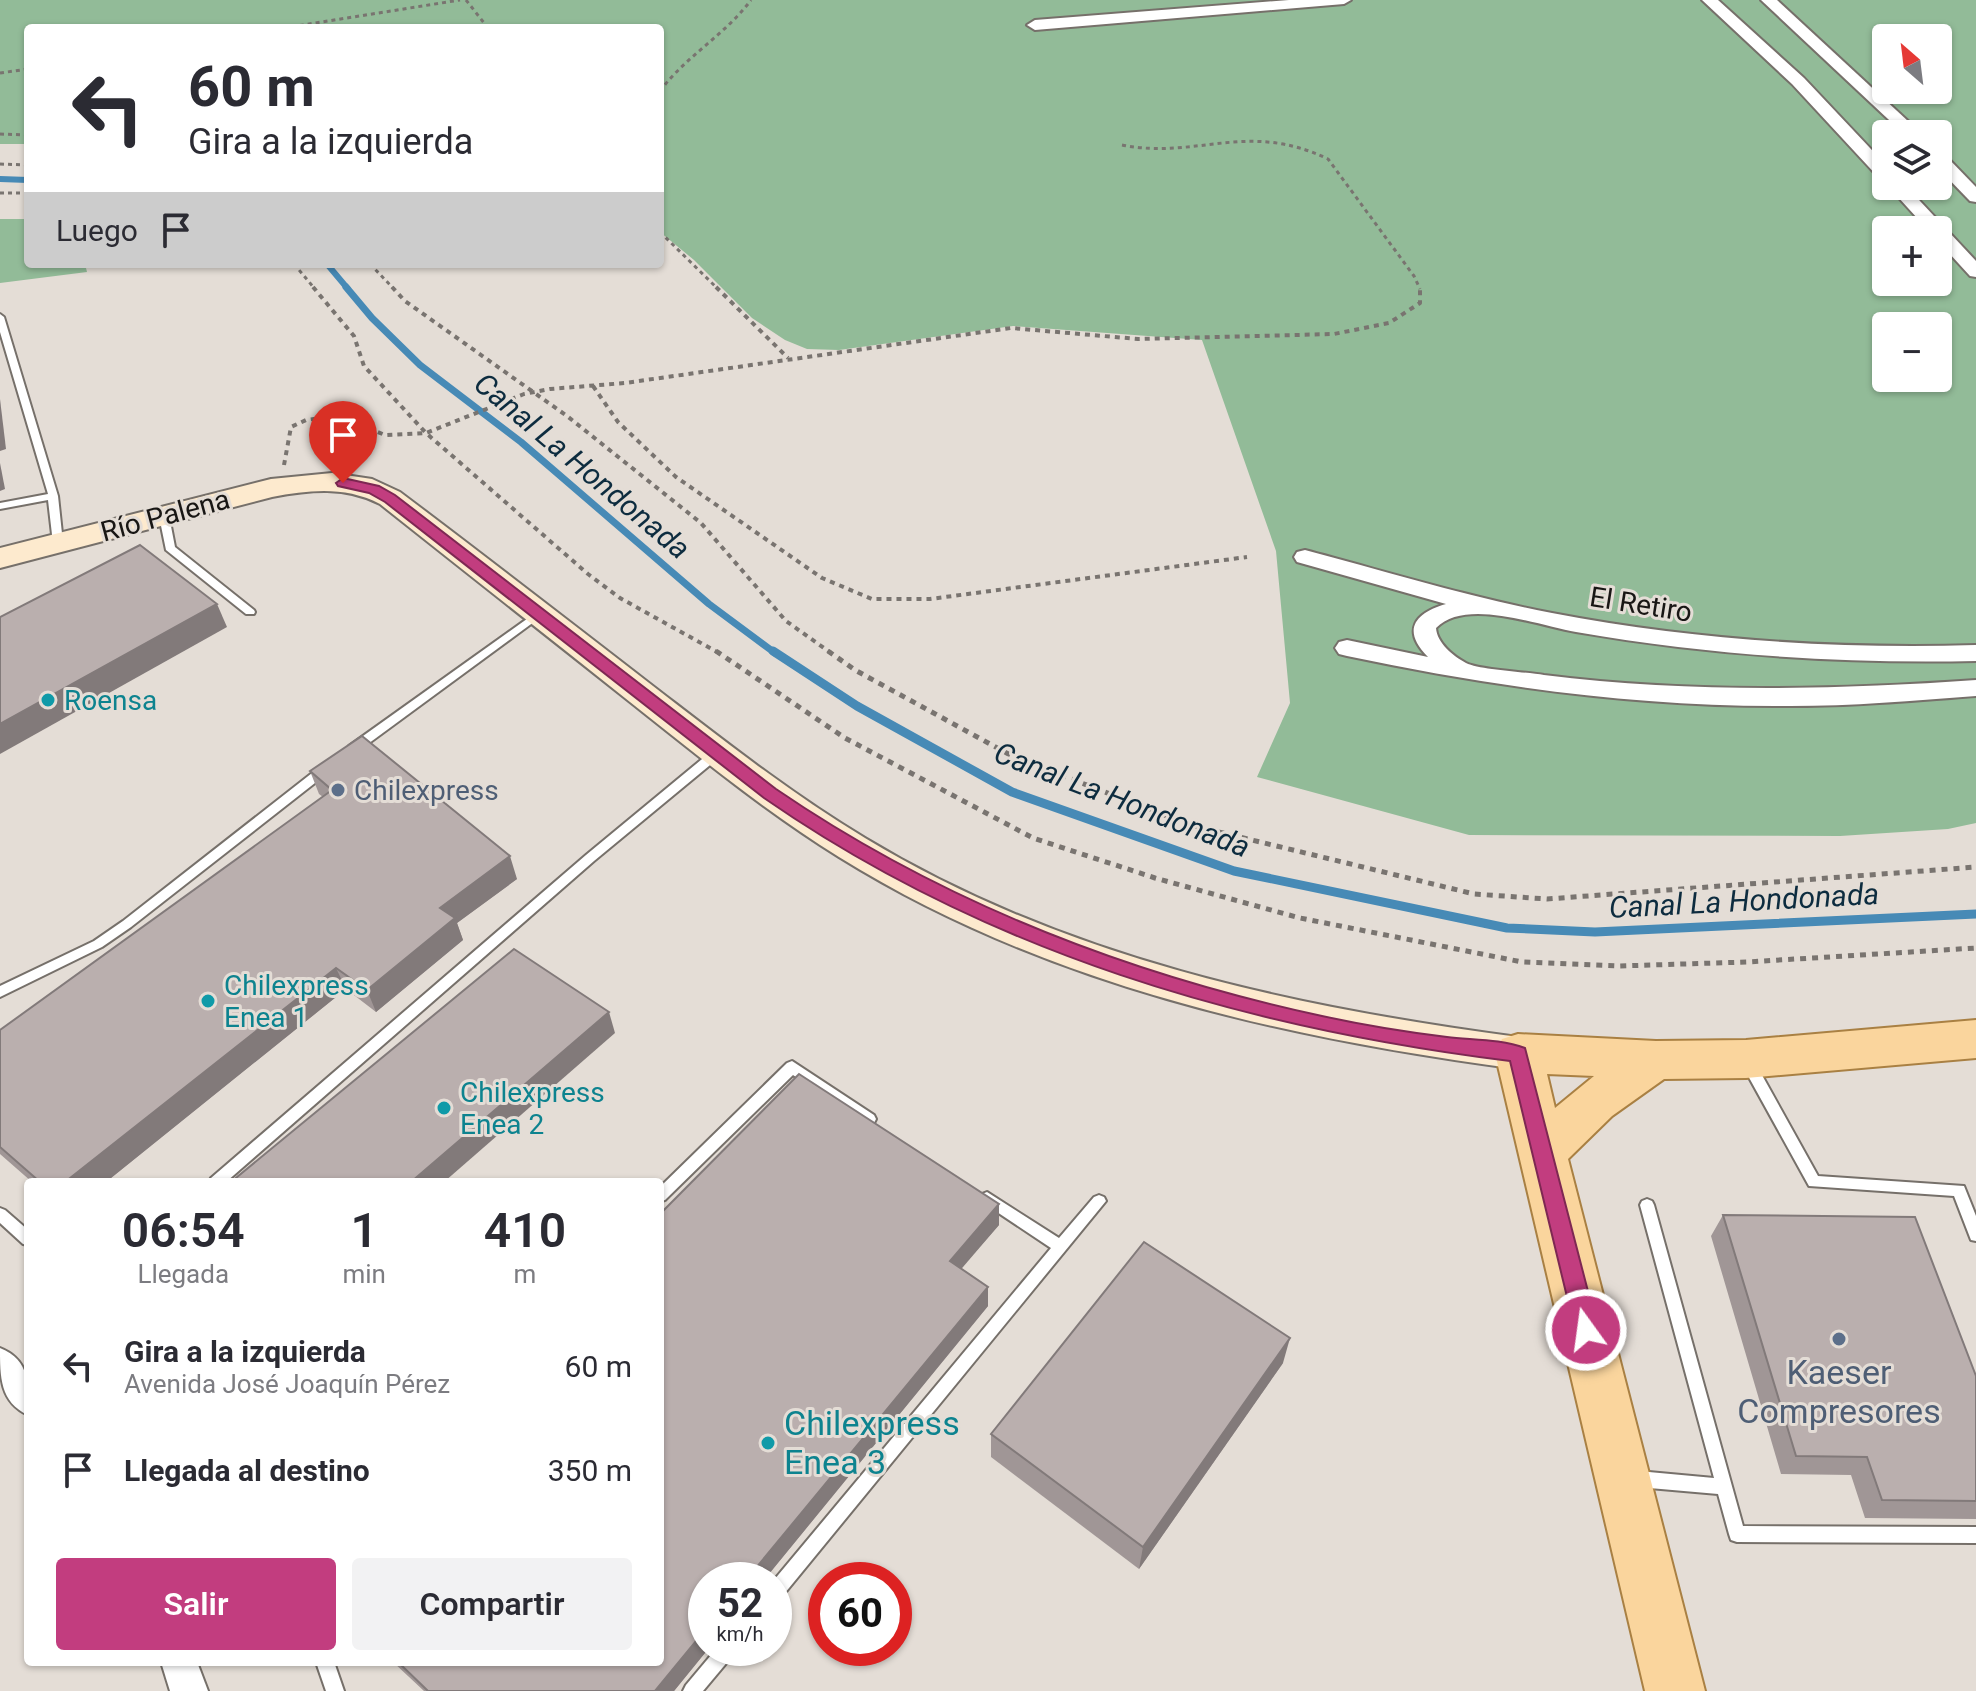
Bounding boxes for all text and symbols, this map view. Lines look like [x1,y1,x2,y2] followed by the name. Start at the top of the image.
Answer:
[1872,24,1952,104] north arrow
[1872,24,1952,392] map controls
[188,54,315,120] text: 60 m
[56,56,160,160] icon: left
[1872,120,1952,200] button: layers
[188,121,473,163] text: Gira a la izquierda
[154,208,198,252] icon: arrive
[56,213,138,248] text: Luego
[1872,216,1952,296] button: +
[1872,312,1952,392] button: −
[467,365,697,566] water label: Canal La Hondonada
[309,401,377,483] pin
[321,413,365,457] icon: arrive
[97,482,233,549] street label: Río Palena
[1588,580,1694,629] street label: El Retiro
[64,684,157,717] place label: Roensa
[39,691,57,709] marker: Roensa
[990,735,1255,864] water label: Canal La Hondonada
[354,774,499,807] place label: Chilexpress
[329,781,347,799] marker: Chilexpress
[1608,876,1880,925] water label: Canal La Hondonada
[224,969,369,1034] place label: Chilexpress Enea 1
[199,992,217,1010] marker: Chilexpress Enea 1
[460,1076,605,1141] place label: Chilexpress Enea 2
[435,1099,453,1117] marker: Chilexpress Enea 2
[122,1202,245,1259] text: 06:54
[351,1202,378,1259] text: 1
[484,1202,566,1259] text: 410
[137,1259,229,1289] text: Llegada
[342,1259,386,1289] text: min
[514,1259,536,1289] text: m
[1544,1288,1628,1372] position arrow
[1830,1330,1848,1348] marker: Kaeser Compresores
[124,1334,366,1369] text: Gira a la izquierda
[56,1344,100,1388] icon: left
[565,1349,632,1384] text: 60 m
[1737,1352,1941,1431] place label: Kaeser Compresores
[124,1369,450,1399] text: Avenida José Joaquín Pérez
[784,1403,960,1482] place label: Chilexpress Enea 3
[759,1434,777,1452] marker: Chilexpress Enea 3
[56,1448,100,1492] icon: arrive
[124,1453,370,1488] text: Llegada al destino
[548,1453,632,1488] text: 350 m
[56,1558,336,1650] button: Salir
[352,1558,632,1650] button: Compartir
[808,1562,912,1666] speed limit sign: 60
[717,1580,763,1627] text: 52
[717,1622,763,1646] text: km/h

